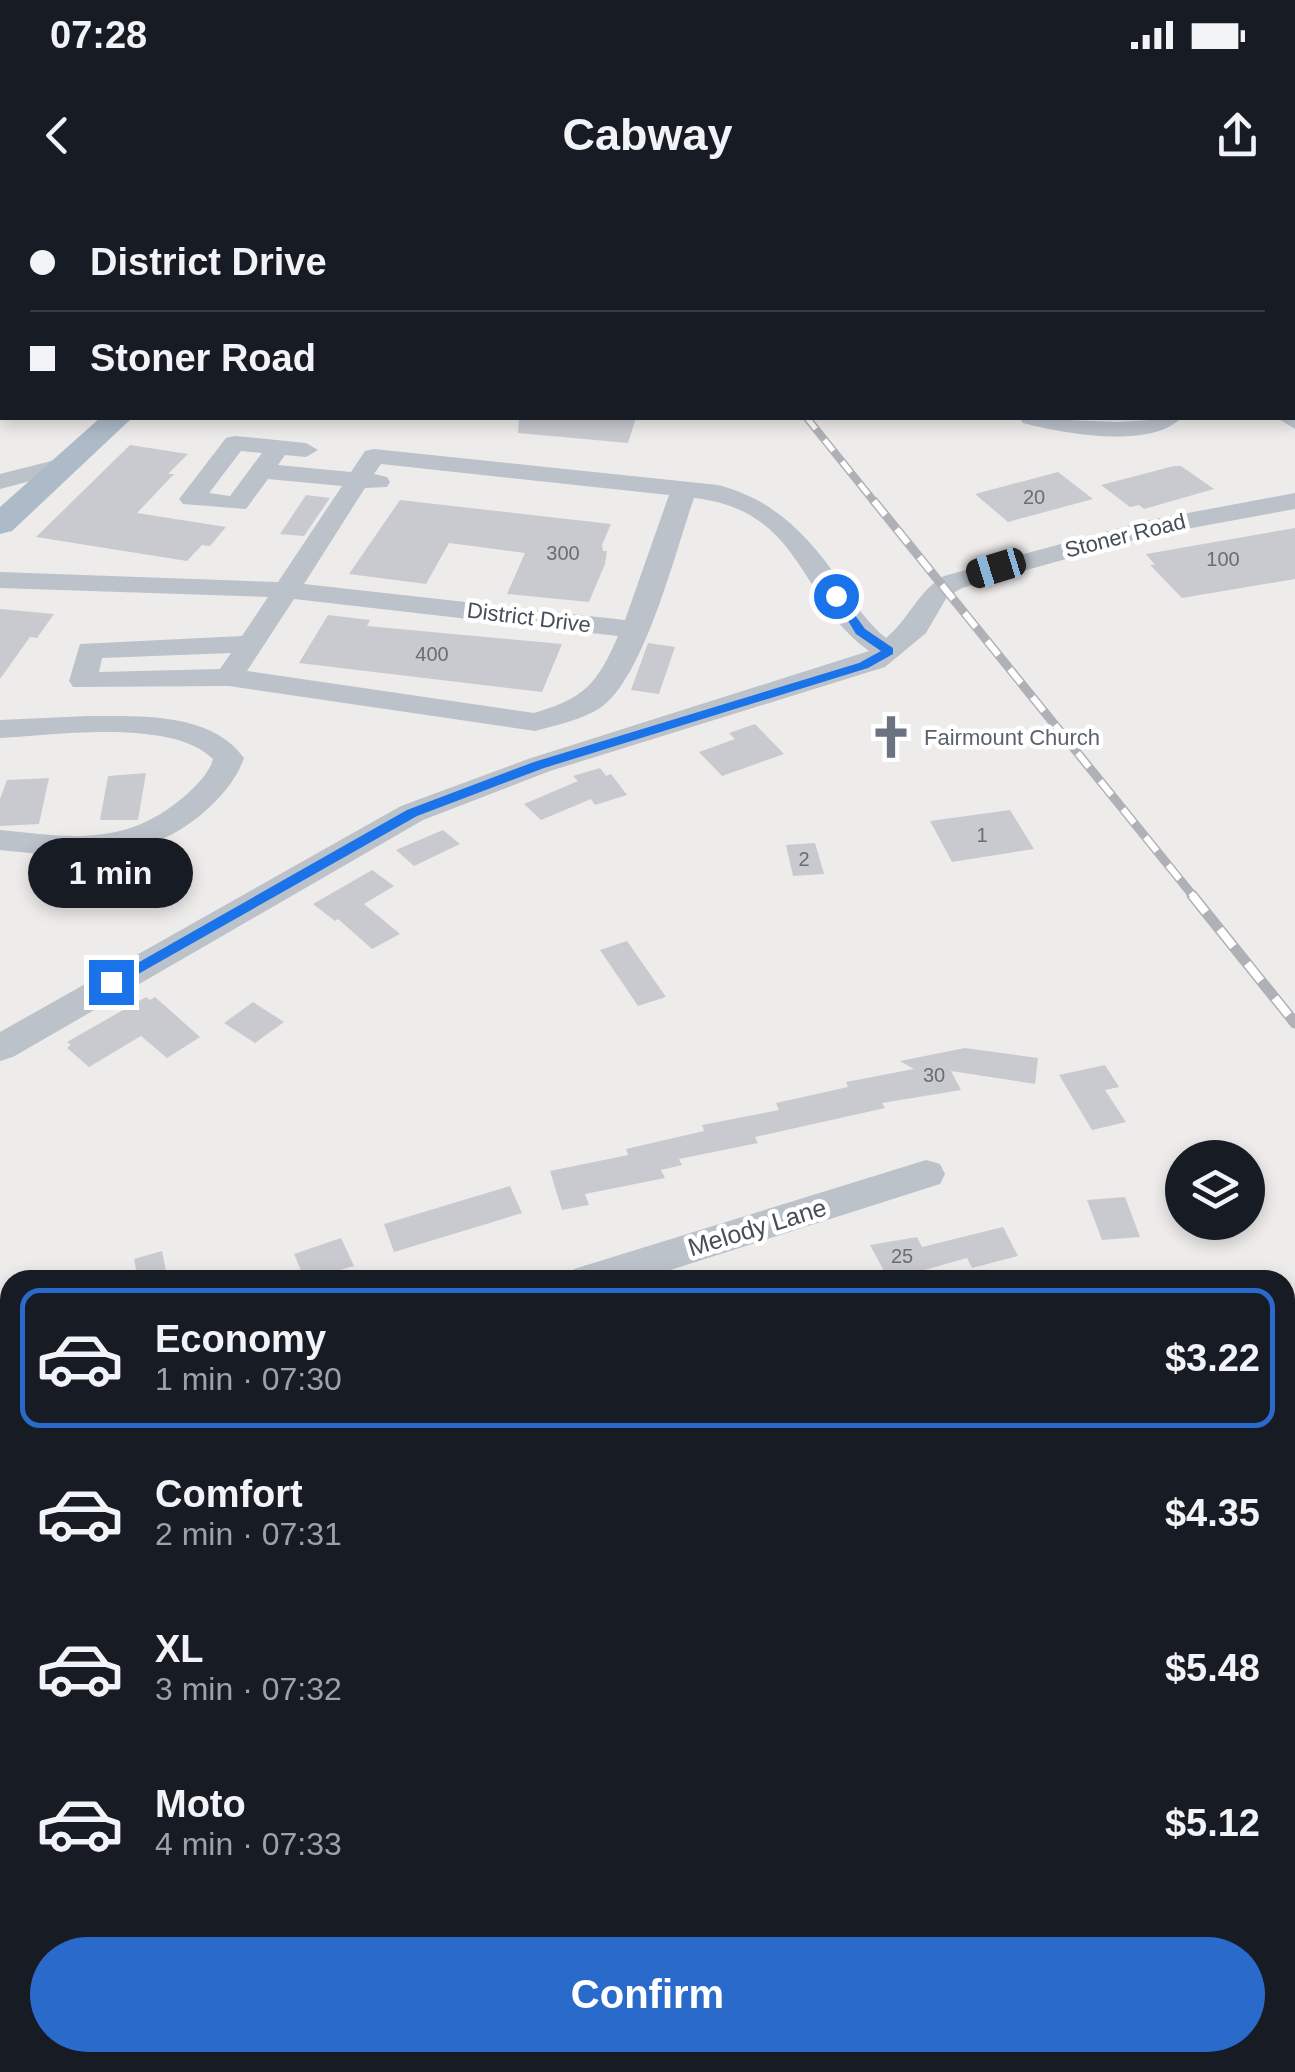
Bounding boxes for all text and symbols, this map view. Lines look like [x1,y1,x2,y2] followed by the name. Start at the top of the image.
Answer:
[50,14,147,56] text: 07:28
[30,108,85,163] icon: back
[1210,108,1265,163] icon: share
[562,109,733,160] text: Cabway
[90,241,327,283] text: District Drive
[90,337,316,379] text: Stoner Road
[1023,486,1045,508] house number: 20
[1062,508,1188,563] street label: Stoner Road
[546,542,580,564] house number: 300
[963,545,1029,591] car
[1206,548,1240,570] house number: 100
[814,574,859,619] route start
[466,597,592,637] street label: District Drive
[415,643,449,665] house number: 400
[867,713,915,761] church icon: Fairmount Church
[924,725,1100,750] place label: Fairmount Church
[976,824,988,846] house number: 1
[28,837,194,907] callout: 1 min
[798,848,810,870] house number: 2
[69,855,152,891] text: 1 min
[89,960,134,1005] route end
[923,1064,945,1086] house number: 30
[1165,1140,1265,1240] map controls
[1165,1140,1265,1240] button: layers
[684,1193,830,1261] street label: Melody Lane
[891,1245,913,1267] house number: 25
[35,1313,125,1403] icon: car
[155,1318,326,1360] text: Economy
[1165,1337,1260,1379] text: $3.22
[155,1361,342,1397] text: 1 min · 07:30
[35,1468,125,1558] icon: car
[155,1473,303,1515] text: Comfort
[1165,1492,1260,1534] text: $4.35
[155,1516,342,1552] text: 2 min · 07:31
[35,1623,125,1713] icon: car
[155,1628,204,1670] text: XL
[1165,1647,1260,1689] text: $5.48
[155,1671,342,1707] text: 3 min · 07:32
[35,1778,125,1868] icon: car
[155,1783,246,1825] text: Moto
[1165,1802,1260,1844] text: $5.12
[155,1826,342,1862] text: 4 min · 07:33
[30,1937,1265,2052] button: Confirm

